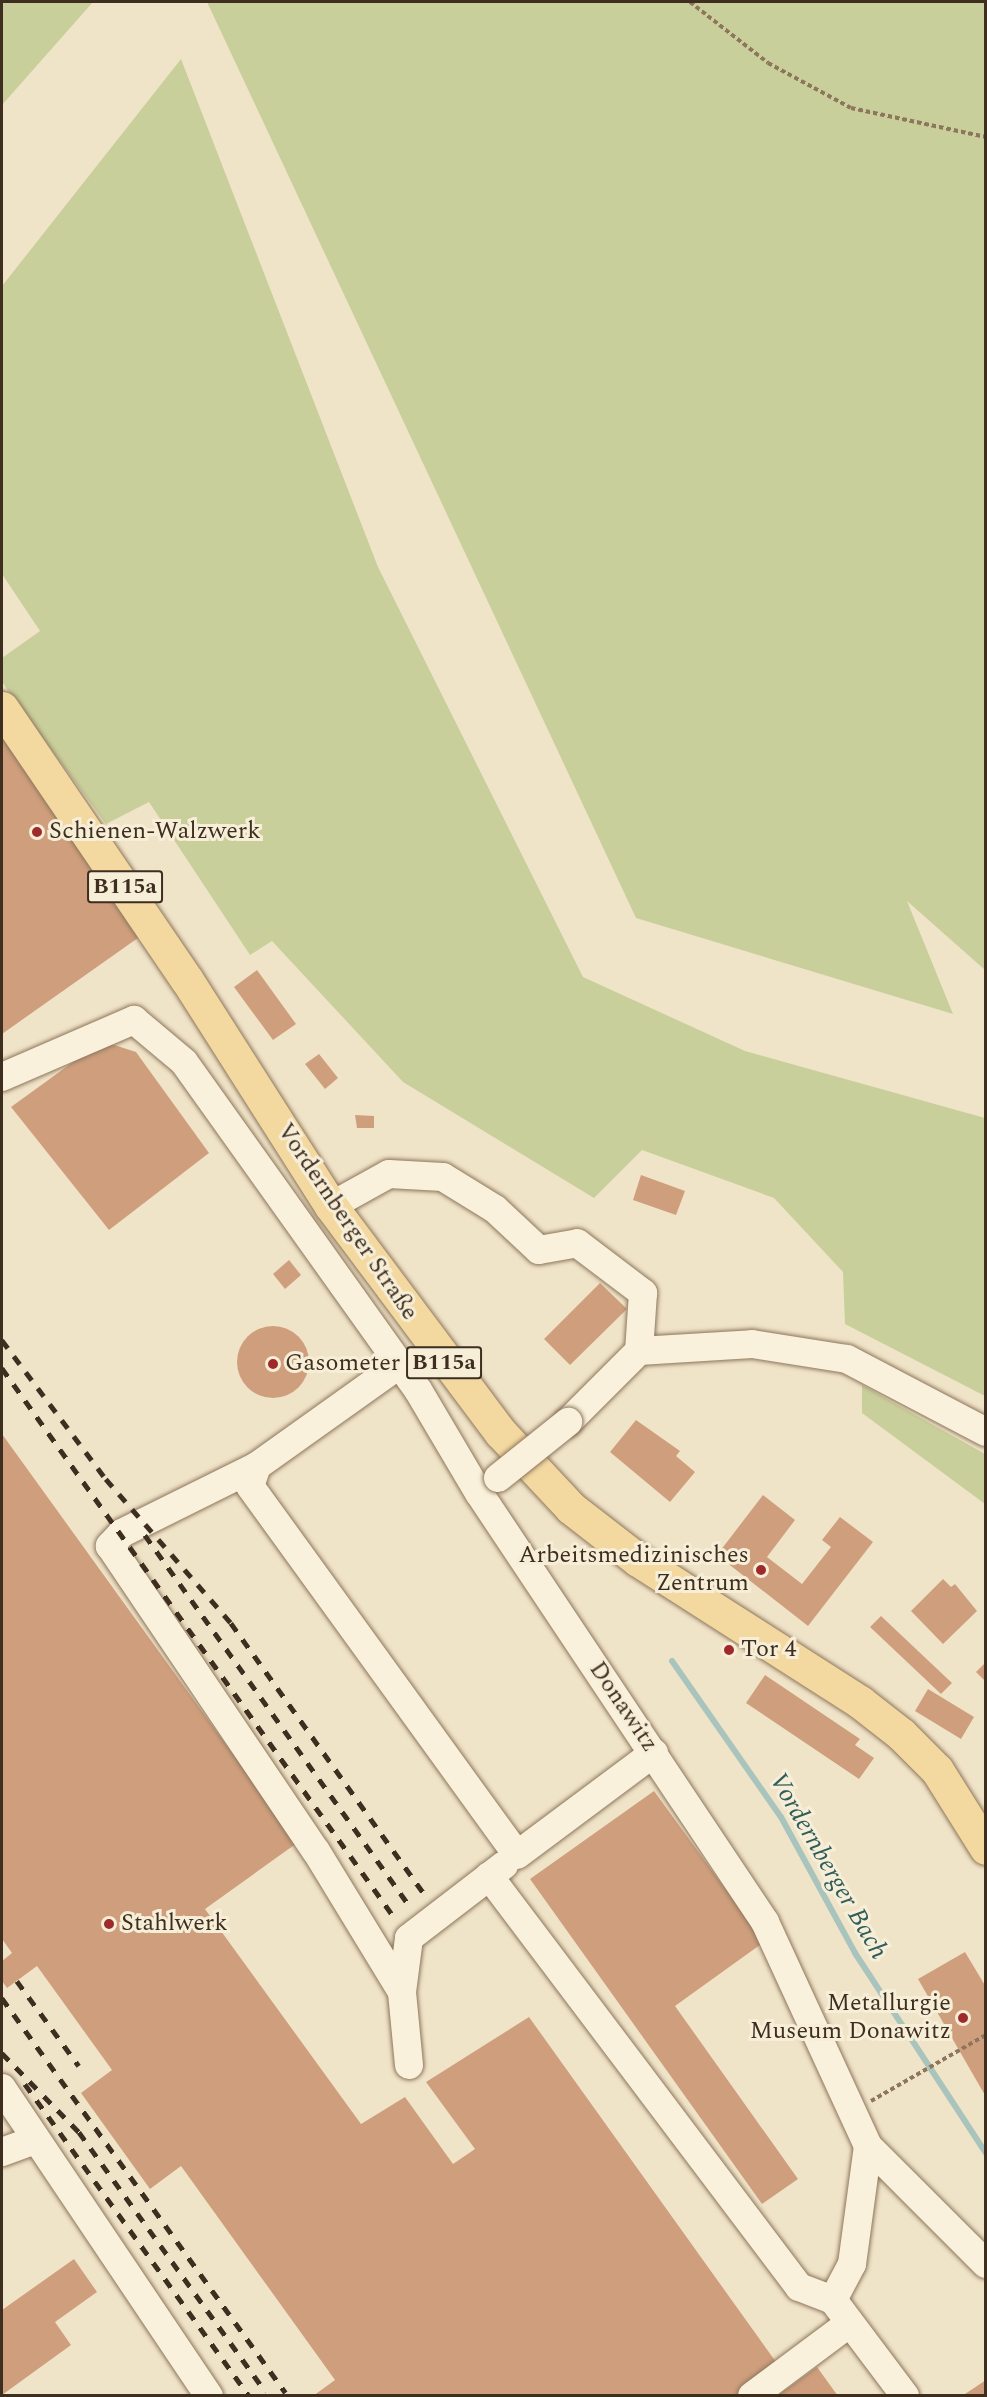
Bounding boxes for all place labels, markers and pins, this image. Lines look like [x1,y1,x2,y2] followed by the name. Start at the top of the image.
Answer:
[49,818,261,846] place label: Schienen-Walzwerk
[30,825,44,839] marker: Schienen-Walzwerk
[285,1350,400,1378] place label: Gasometer
[266,1357,280,1371] marker: Gasometer
[518,1542,749,1598] place label: Arbeitsmedizinisches Zentrum
[754,1563,768,1577] marker: Arbeitsmedizinisches Zentrum
[741,1636,796,1664] place label: Tor 4
[722,1643,736,1657] marker: Tor 4
[121,1910,228,1938] place label: Stahlwerk
[102,1917,116,1931] marker: Stahlwerk
[750,1990,951,2046] place label: Metallurgie Museum Donawitz
[956,2011,970,2025] marker: Metallurgie Museum Donawitz

